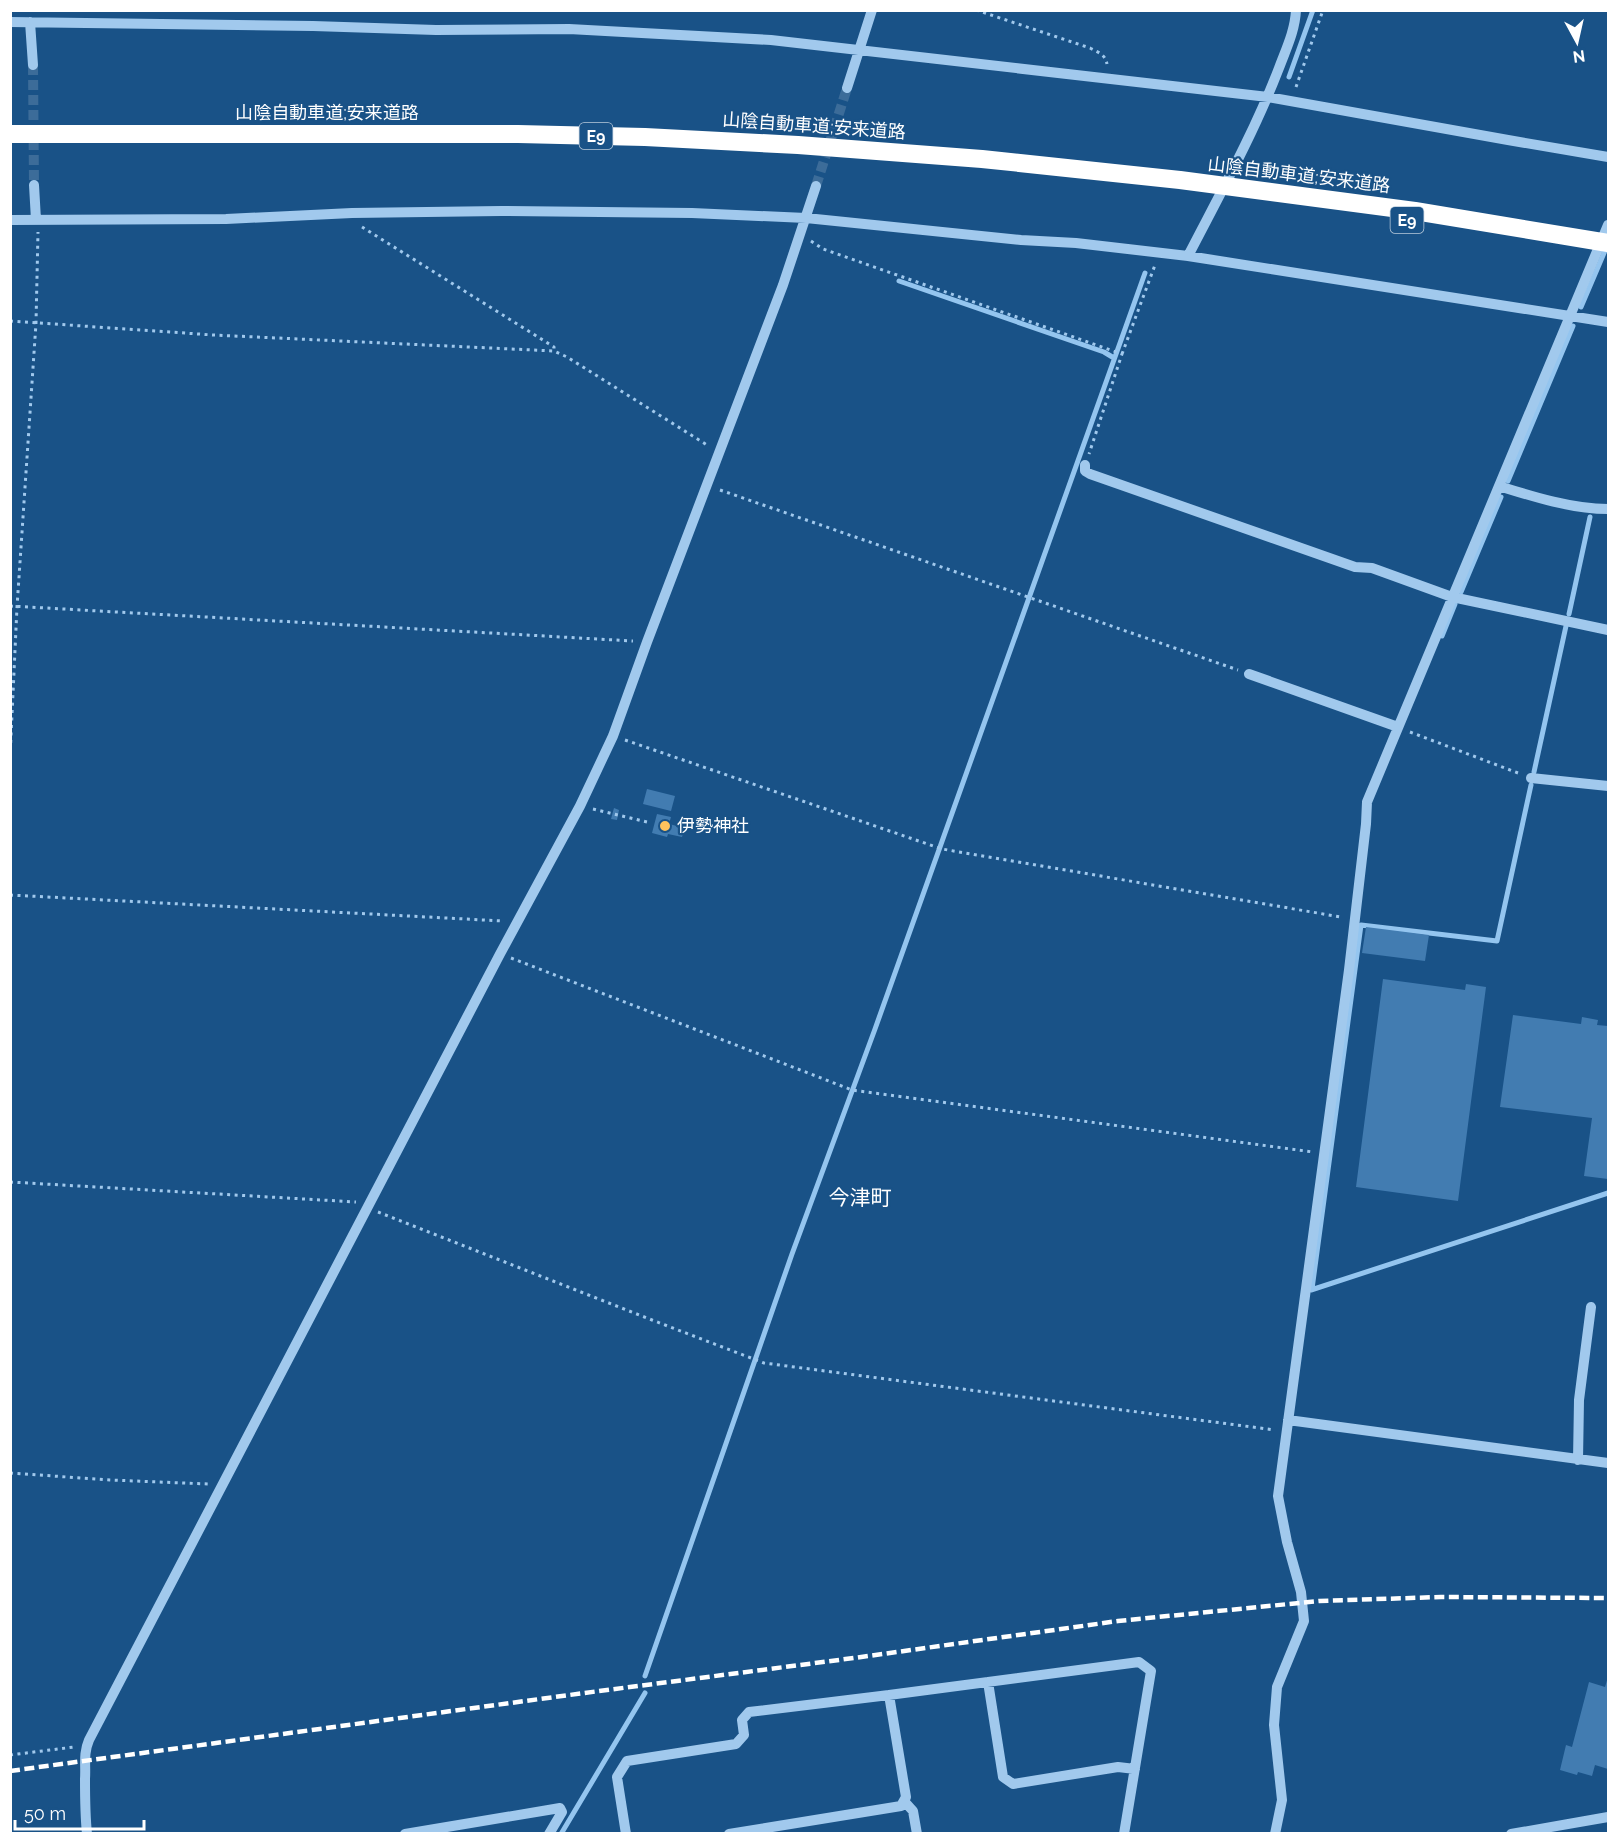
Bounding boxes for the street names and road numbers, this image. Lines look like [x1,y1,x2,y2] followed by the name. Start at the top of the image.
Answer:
[235,102,419,123] street label: 山陰自動車道;安来道路
[722,109,906,142] street label: 山陰自動車道;安来道路
[580,123,612,149] road number: E9
[1207,153,1392,196] street label: 山陰自動車道;安来道路
[1390,207,1424,233] road number: E9

